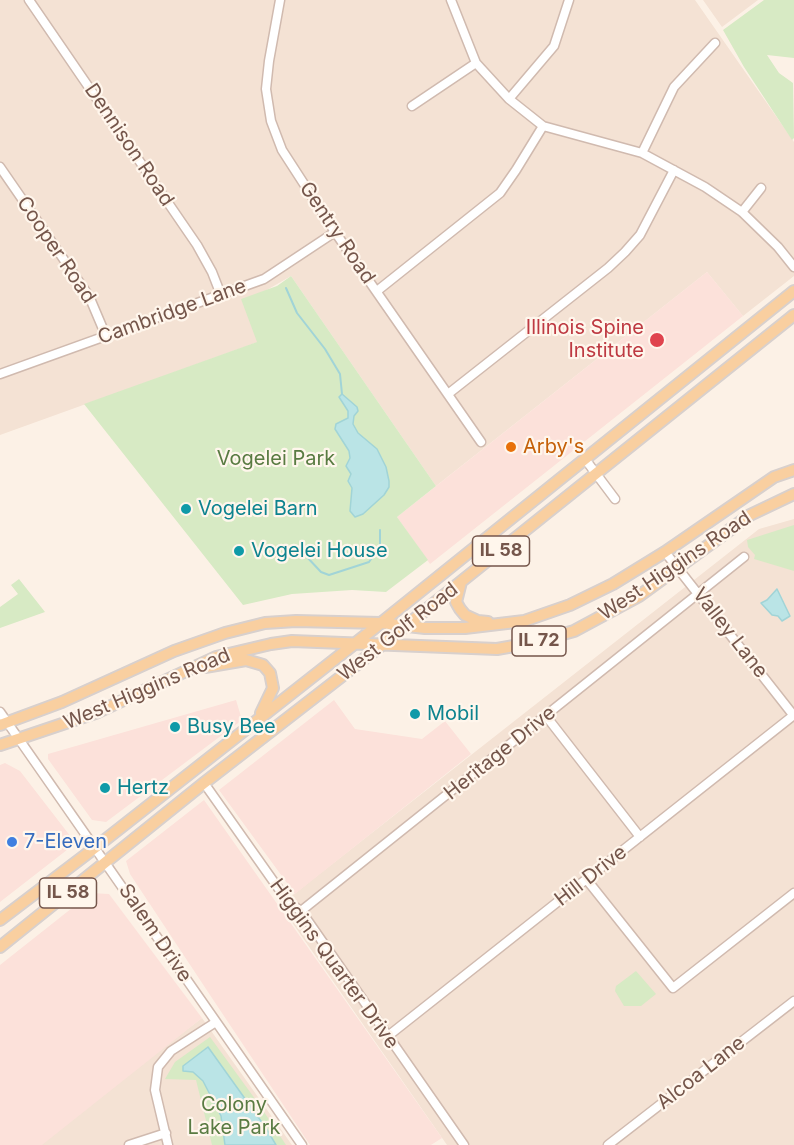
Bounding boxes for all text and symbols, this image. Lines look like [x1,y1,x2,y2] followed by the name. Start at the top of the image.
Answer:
[79,79,179,211] street label: Dennison Road
[294,177,380,289] street label: Gentry Road
[11,192,101,308] street label: Cooper Road
[95,274,249,350] street label: Cambridge Lane
[526,316,644,363] place label: Illinois Spine Institute
[648,331,666,349] marker: Illinois Spine Institute
[523,435,584,459] place label: Arby's
[504,440,518,454] marker: Arby's
[217,447,335,471] park label: Vogelei Park
[198,497,318,521] place label: Vogelei Barn
[179,502,193,516] marker: Vogelei Barn
[594,506,756,626] street label: West Higgins Road
[472,536,530,566] road number: IL 58
[251,539,388,563] place label: Vogelei House
[232,544,246,558] marker: Vogelei House
[333,578,463,686] street label: West Golf Road
[687,583,773,683] street label: Valley Lane
[512,626,566,656] road number: IL 72
[60,643,234,735] street label: West Higgins Road
[440,701,560,805] street label: Heritage Drive
[427,702,479,726] place label: Mobil
[408,707,422,721] marker: Mobil
[187,715,276,739] place label: Busy Bee
[168,720,182,734] marker: Busy Bee
[117,776,169,800] place label: Hertz
[98,781,112,795] marker: Hertz
[24,830,107,854] place label: 7-Eleven
[5,835,19,849] marker: 7-Eleven
[550,840,632,912] street label: Hill Drive
[264,874,404,1054] street label: Higgins Quarter Drive
[40,878,97,908] road number: IL 58
[113,879,197,987] street label: Salem Drive
[652,1031,750,1115] street label: Alcoa Lane
[187,1093,281,1140] park label: Colony Lake Park

